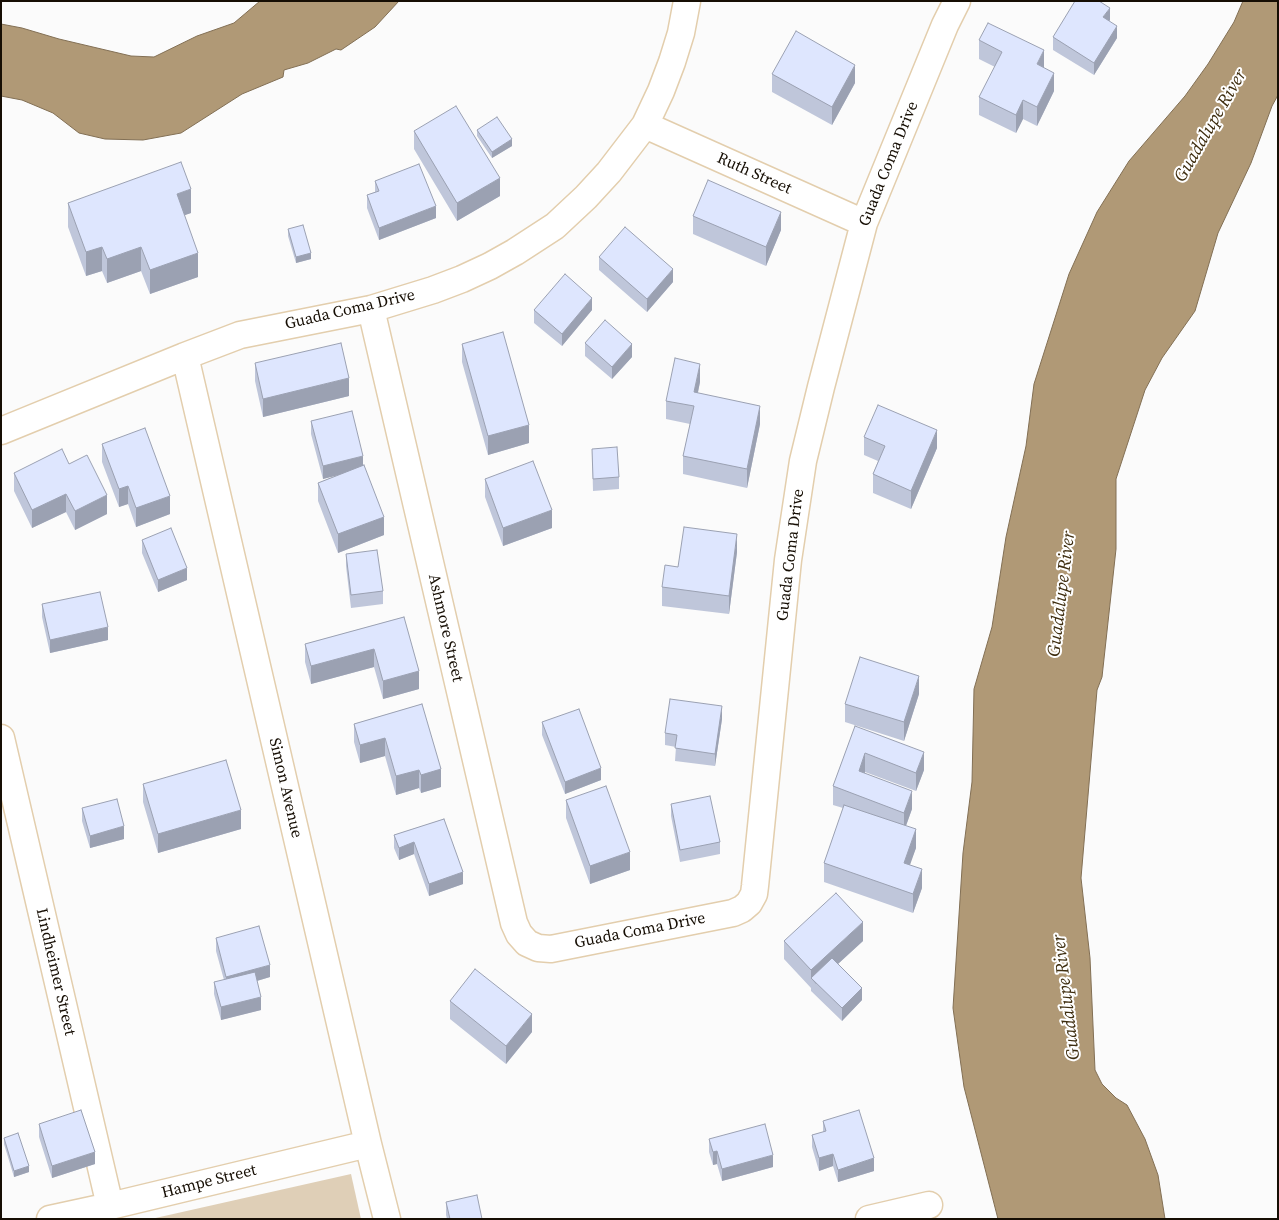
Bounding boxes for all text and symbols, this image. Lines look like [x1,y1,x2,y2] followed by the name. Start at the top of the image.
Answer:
[1170,66,1252,186] water label: Guadalupe River
[855,99,923,229] street label: Guada Coma Drive
[714,149,794,199] street label: Ruth Street
[283,286,417,334] street label: Guada Coma Drive
[773,488,809,622] street label: Guada Coma Drive
[1044,530,1080,658] water label: Guadalupe River
[423,572,467,684] street label: Ashmore Street
[264,736,306,840] street label: Simon Avenue
[31,906,79,1038] street label: Lindheimer Street
[573,909,707,953] street label: Guada Coma Drive
[1049,933,1085,1061] water label: Guadalupe River
[160,1161,258,1203] street label: Hampe Street

